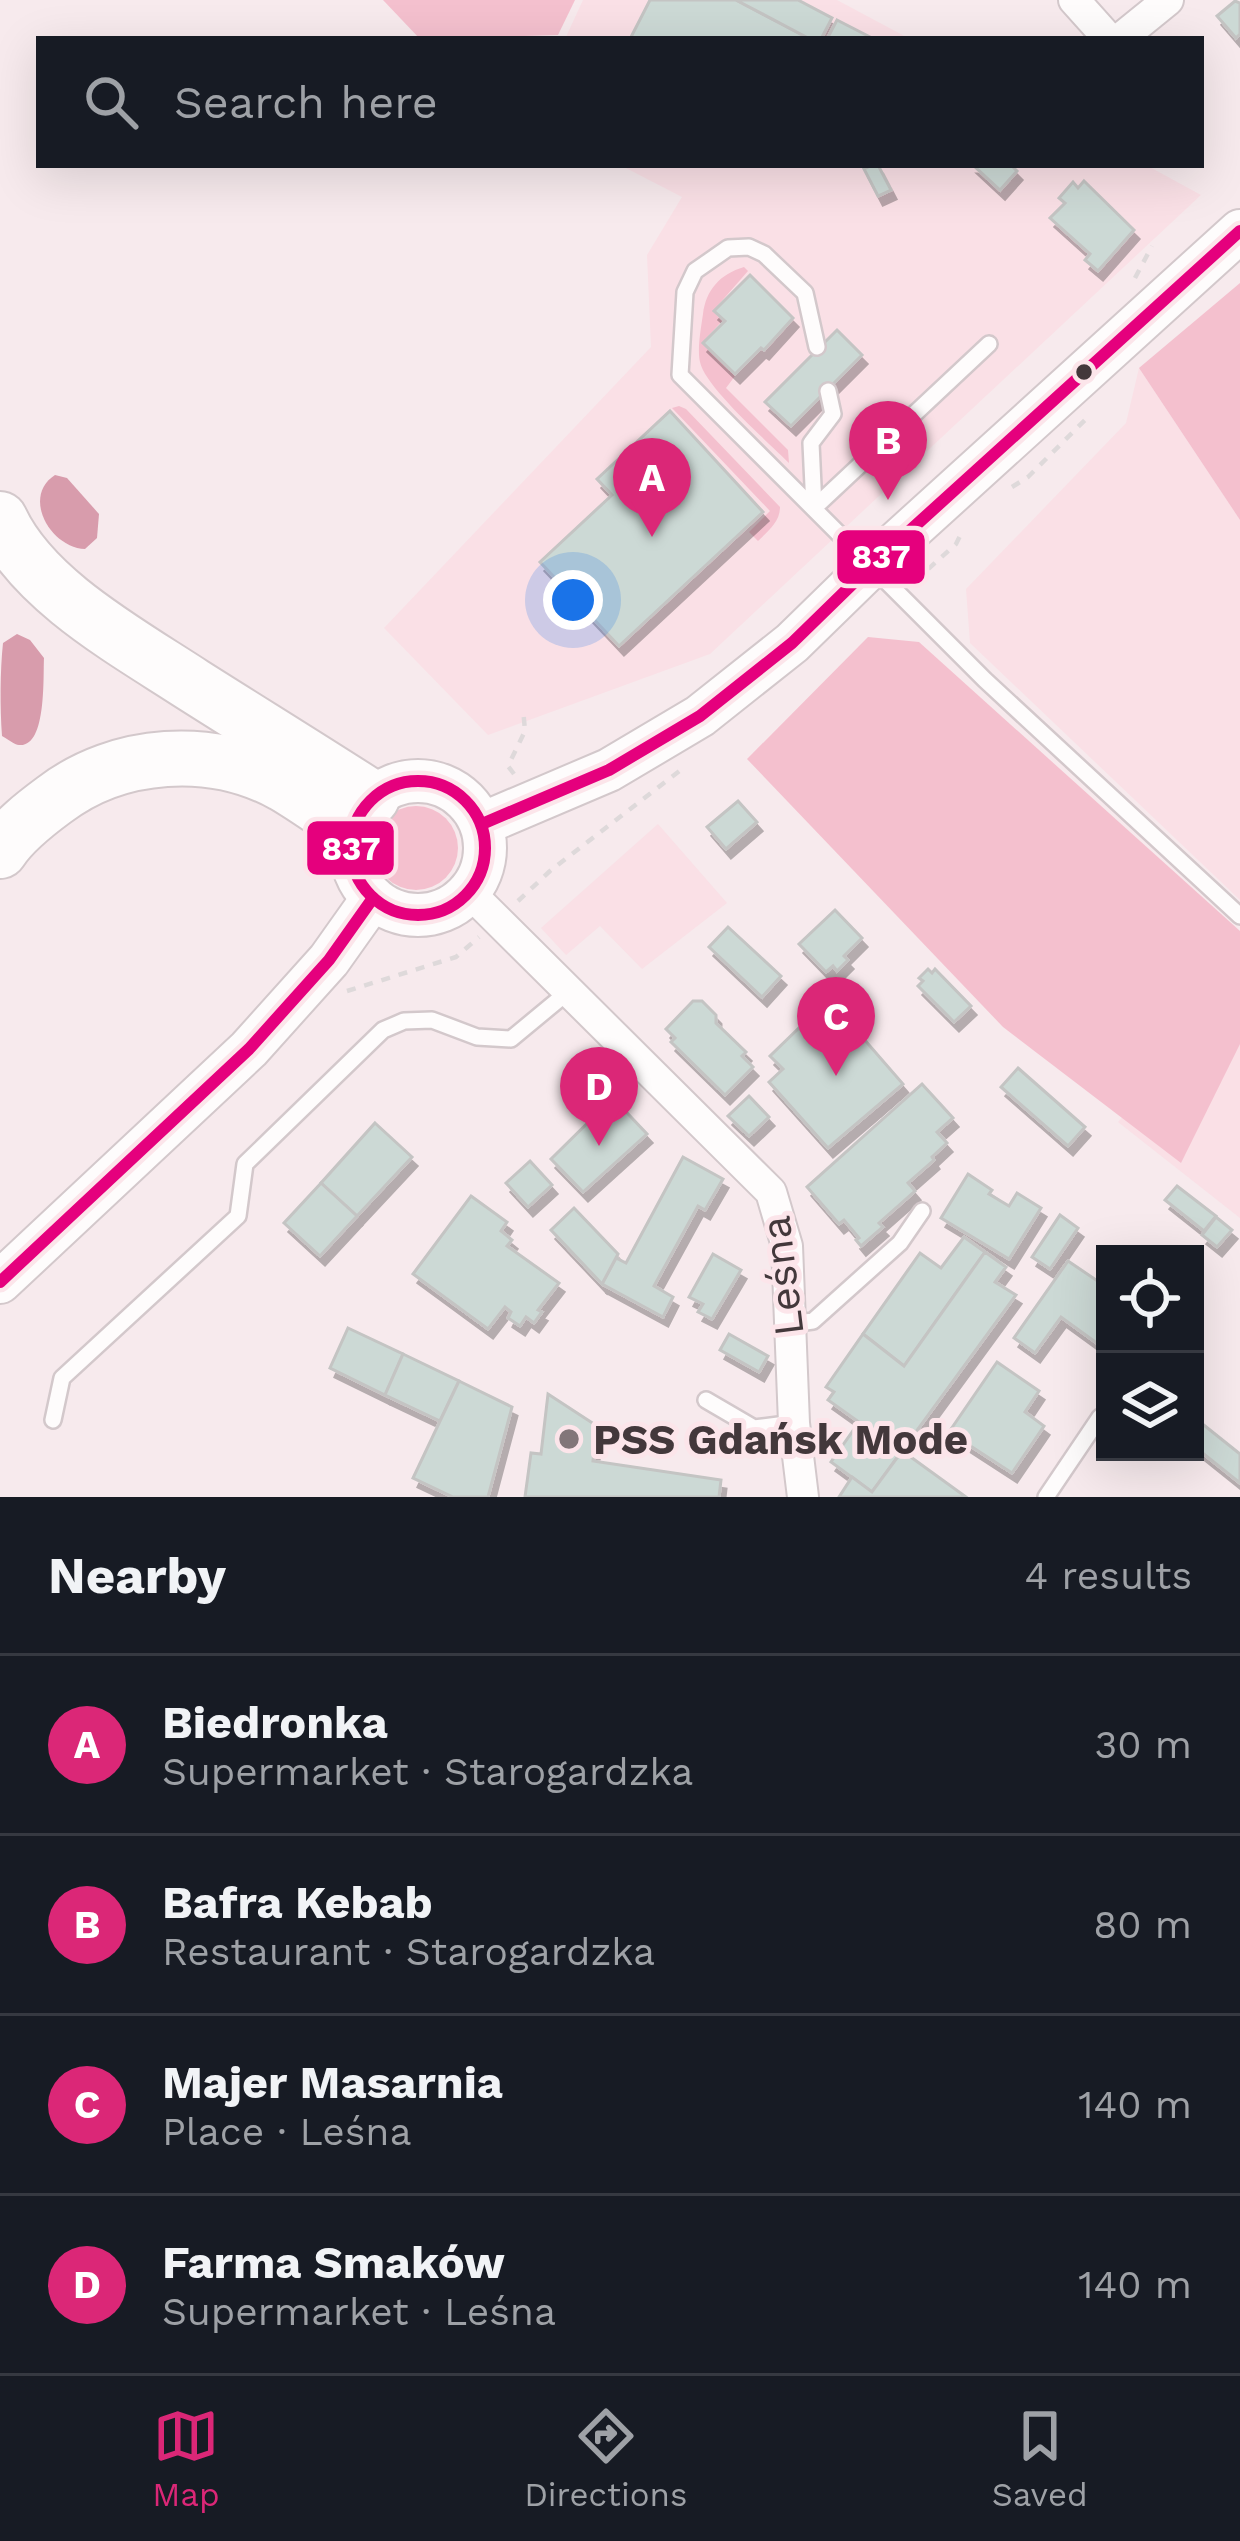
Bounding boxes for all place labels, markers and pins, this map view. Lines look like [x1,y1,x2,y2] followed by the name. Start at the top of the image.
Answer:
[1073,361,1095,383] unlabelled marker
[849,401,927,500] pin: B
[613,438,691,537] pin: A
[797,977,875,1076] pin: C
[560,1047,638,1146] pin: D
[593,1415,968,1464] place label: PSS Gdańsk Mode
[556,1426,582,1452] marker: PSS Gdańsk Mode

